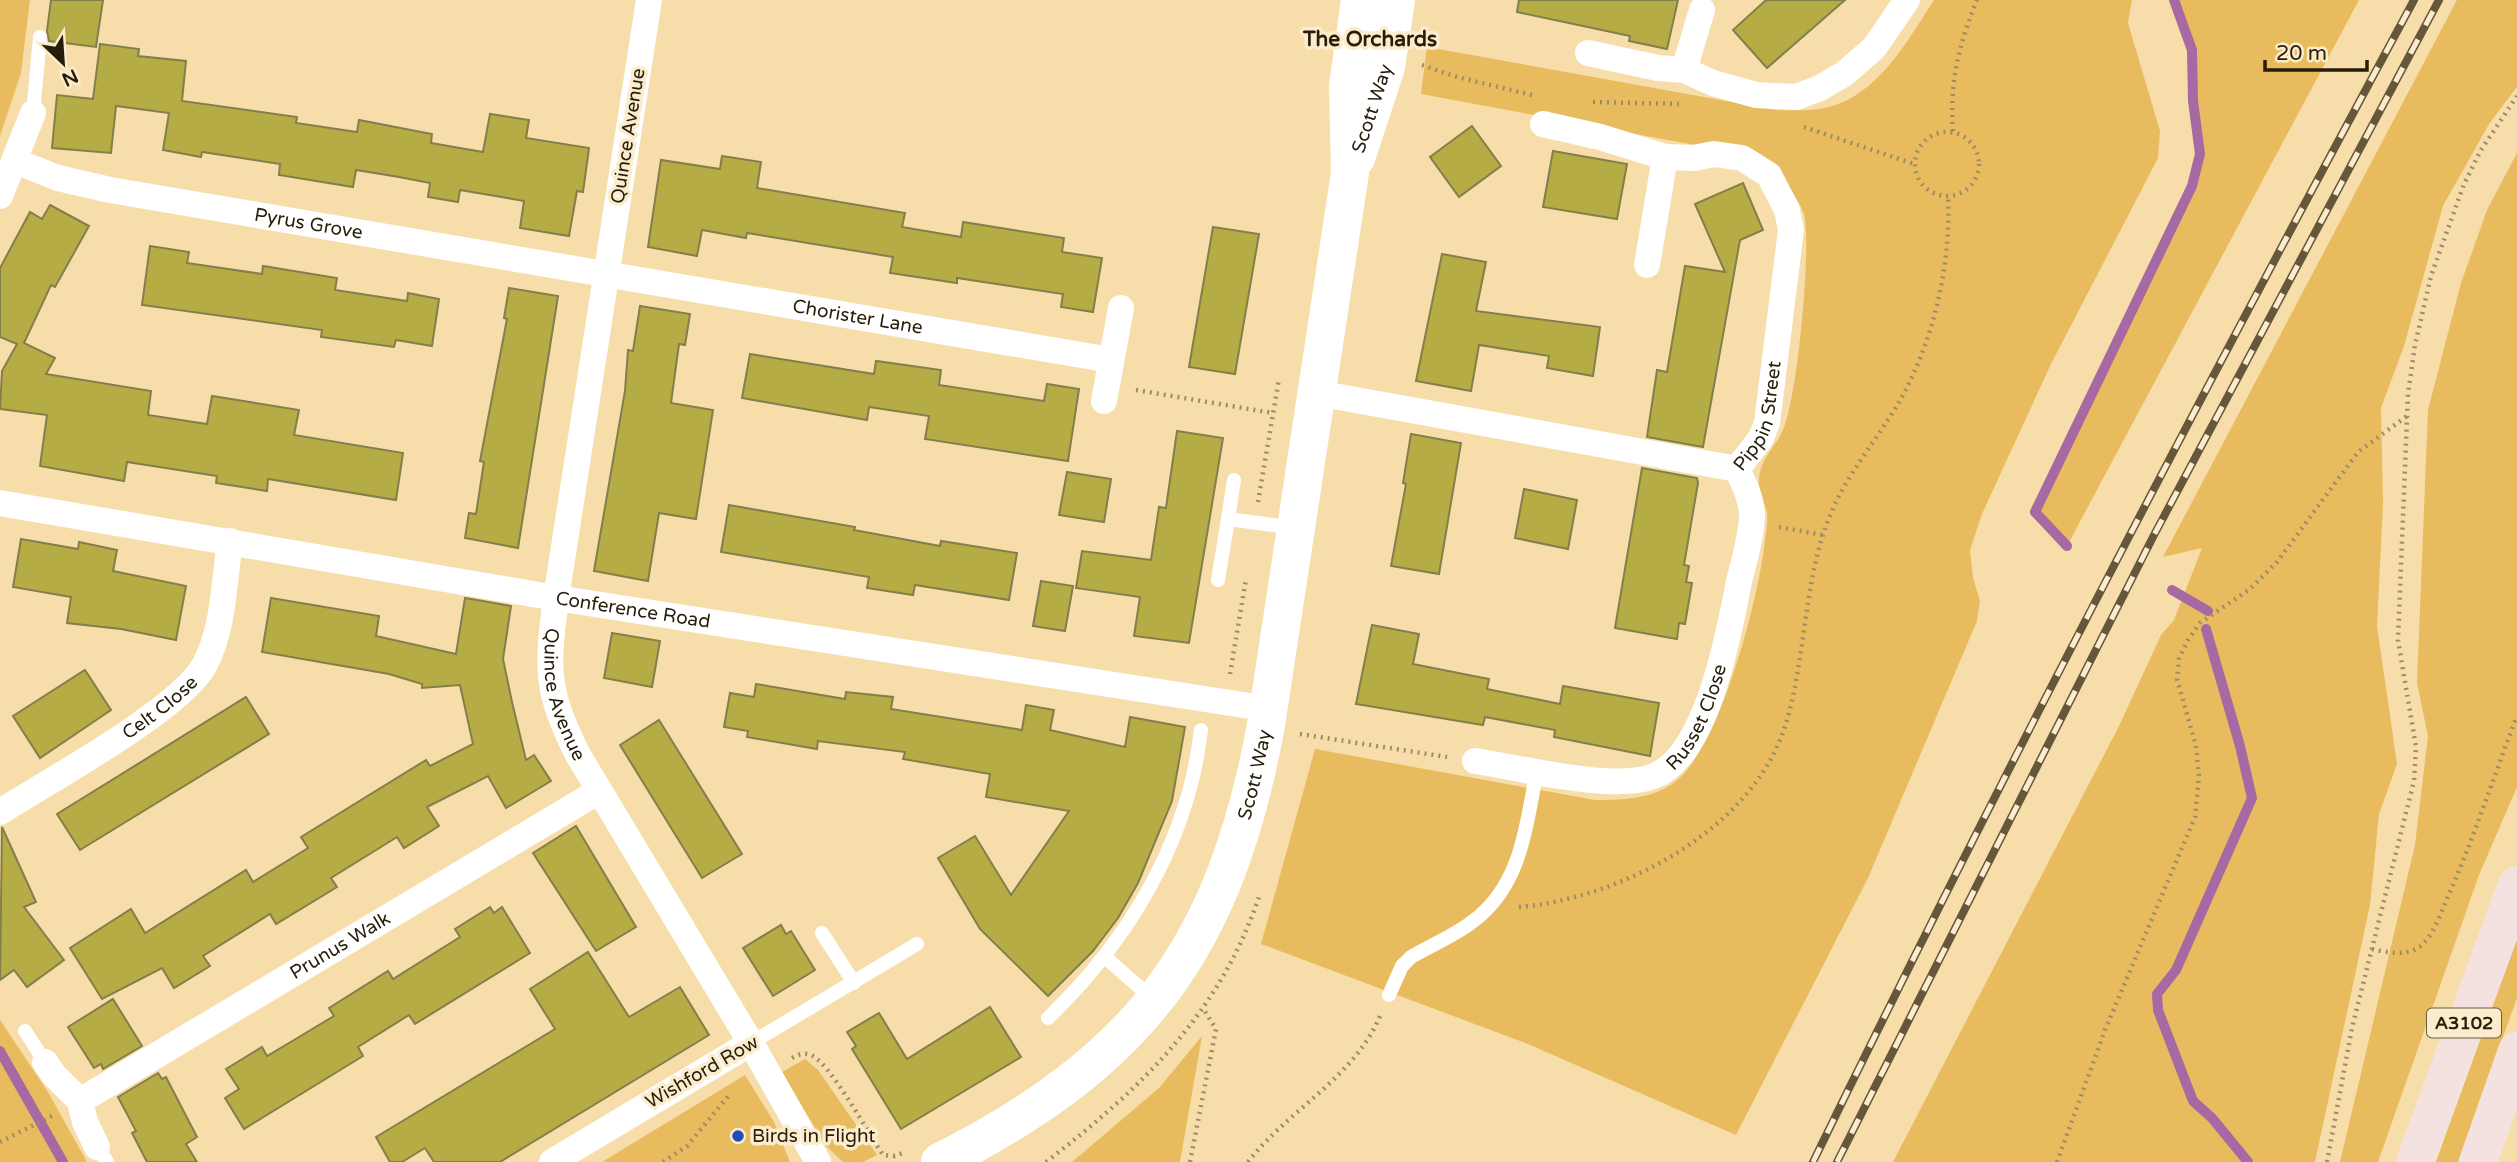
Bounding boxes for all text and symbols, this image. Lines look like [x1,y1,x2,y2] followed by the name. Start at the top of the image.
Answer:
[1302,27,1437,52] district label: The Orchards
[28,28,98,98] north arrow
[2265,28,2366,72] scale bar
[2276,41,2327,66] text: 20 m
[1347,62,1397,156] street label: Scott Way
[58,64,81,91] text: N
[606,67,650,205] street label: Quince Avenue
[253,204,364,244] street label: Pyrus Grove
[791,295,924,339] street label: Chorister Lane
[1729,360,1786,475] street label: Pippin Street
[554,587,712,633] street label: Conference Road
[539,627,590,764] street label: Quince Avenue
[1662,662,1731,775] street label: Russet Close
[118,671,202,744] street label: Celt Close
[1233,728,1276,822] street label: Scott Way
[286,907,394,984] street label: Prunus Walk
[2427,1008,2501,1038] road number: A3102
[642,1031,762,1113] street label: Wishford Row
[752,1125,876,1147] place label: Birds in Flight
[730,1128,746,1144] marker: Birds in Flight

